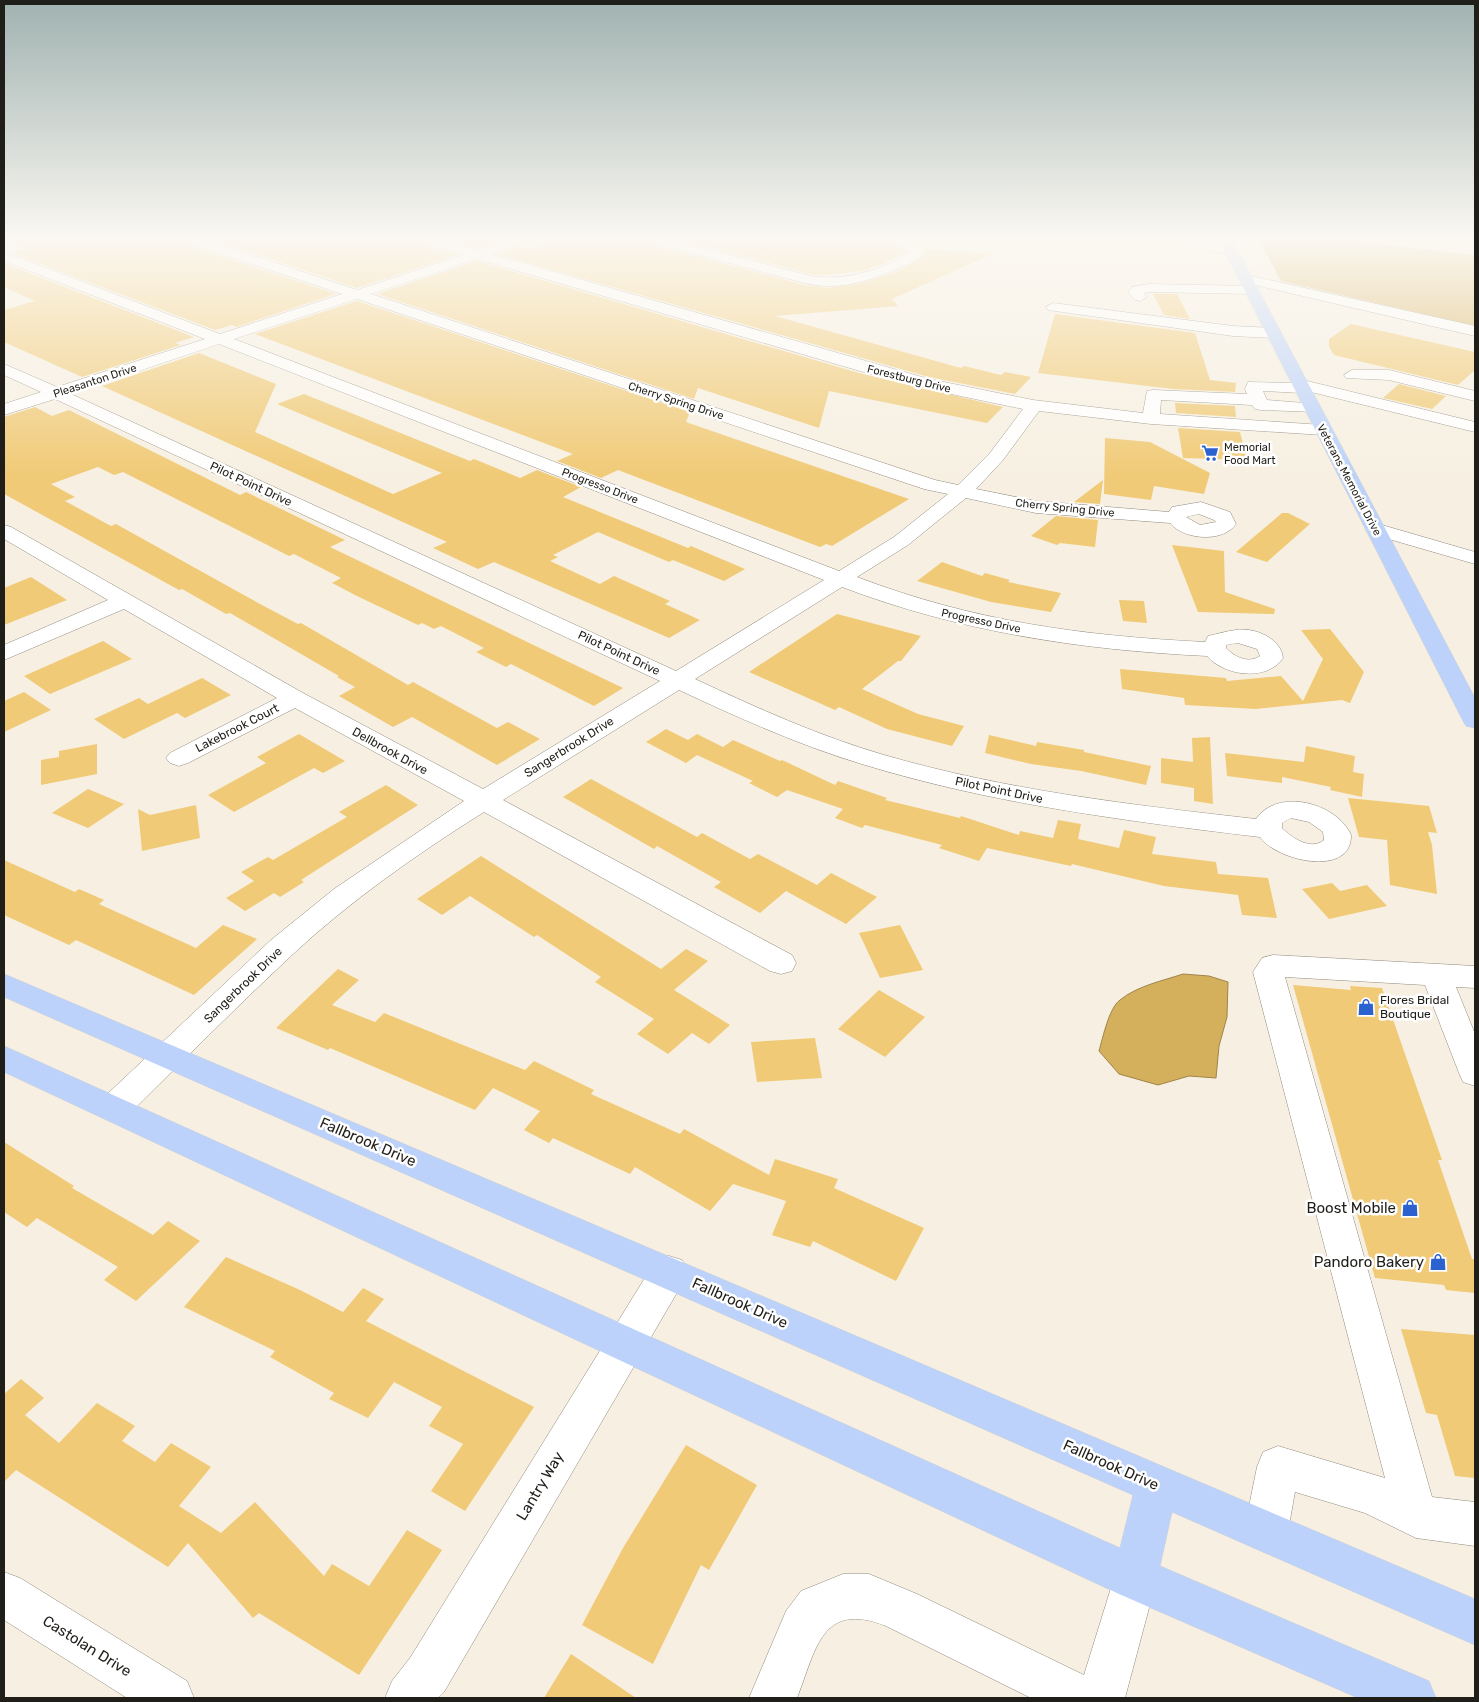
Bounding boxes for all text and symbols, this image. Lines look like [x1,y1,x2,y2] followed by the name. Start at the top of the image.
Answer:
[52,361,138,401] street label: Pleasanton Drive
[866,362,952,396] street label: Forestburg Drive
[627,379,725,423] street label: Cherry Spring Drive
[1314,422,1384,538] street label: Veterans Memorial Drive
[1224,441,1276,467] place label: Memorial Food Mart
[1200,443,1220,463] supermarket icon: Memorial Food Mart
[208,459,295,509] street label: Pilot Point Drive
[560,465,640,507] street label: Progresso Drive
[1015,496,1115,520] street label: Cherry Spring Drive
[940,606,1022,636] street label: Progresso Drive
[576,628,663,678] street label: Pilot Point Drive
[193,701,281,755] street label: Lakebrook Court
[522,714,617,780] street label: Sangerbrook Drive
[350,724,430,778] street label: Dellbrook Drive
[954,774,1044,806] street label: Pilot Point Drive
[201,944,285,1026] street label: Sangerbrook Drive
[1380,993,1449,1021] place label: Flores Bridal Boutique
[1356,997,1376,1017] shop icon: Flores Bridal Boutique
[317,1114,419,1170] street label: Fallbrook Drive
[1400,1198,1420,1218] shop icon: Boost Mobile
[1306,1199,1396,1217] place label: Boost Mobile
[1428,1252,1448,1272] shop icon: Pandoro Bakery
[1314,1253,1424,1271] place label: Pandoro Bakery
[689,1274,791,1332] street label: Fallbrook Drive
[1060,1436,1162,1494] street label: Fallbrook Drive
[513,1449,567,1523] street label: Lantry Way
[39,1612,135,1680] street label: Castolan Drive

